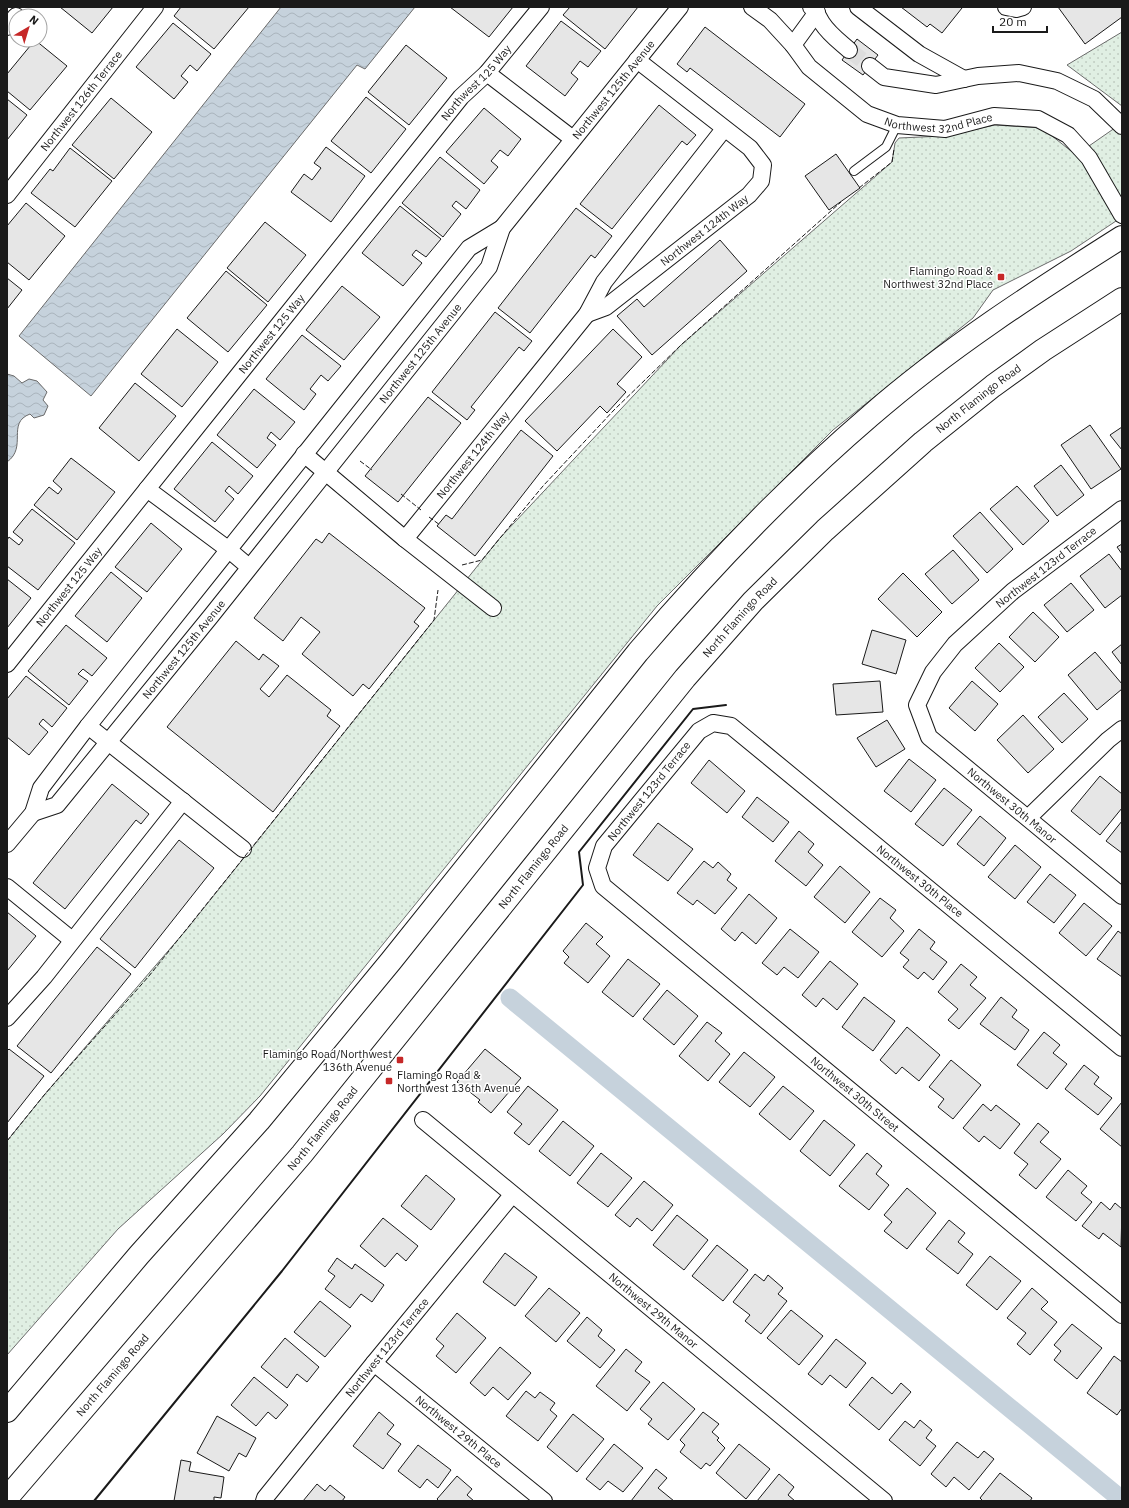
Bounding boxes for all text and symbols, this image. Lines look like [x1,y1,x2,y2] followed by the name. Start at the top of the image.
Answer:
[8,8,48,48] north arrow
[993,8,1047,34] scale bar
[27,12,42,28] text: N
[999,14,1027,29] text: 20 m
[569,37,658,142] street label: Northwest 125th Avenue
[438,42,514,123] street label: Northwest 125 Way
[37,48,125,154] street label: Northwest 126th Terrace
[882,110,994,136] street label: Northwest 32nd Place
[657,191,751,269] street label: Northwest 124th Way
[883,264,993,291] place label: Flamingo Road & Northwest 32nd Place
[996,272,1006,282] marker: Flamingo Road & Northwest 32nd Place
[235,291,308,376] street label: Northwest 125 Way
[376,301,464,406] street label: Northwest 125th Avenue
[933,361,1024,436] street label: North Flamingo Road
[434,408,513,501] street label: Northwest 124th Way
[993,523,1099,611] street label: Northwest 123rd Terrace
[33,544,105,629] street label: Northwest 125 Way
[699,574,780,660] street label: North Flamingo Road
[139,597,228,702] street label: Northwest 125th Avenue
[605,738,693,844] street label: Northwest 123rd Terrace
[965,765,1060,846] street label: Northwest 30th Manor
[495,822,571,912] street label: North Flamingo Road
[874,842,966,920] street label: Northwest 30th Place
[263,1047,392,1074] place label: Flamingo Road/Northwest 136th Avenue
[808,1054,902,1135] street label: Northwest 30th Street
[395,1055,405,1065] marker: Flamingo Road/Northwest 136th Avenue
[397,1068,520,1095] place label: Flamingo Road & Northwest 136th Avenue
[384,1076,394,1086] marker: Flamingo Road & Northwest 136th Avenue
[284,1083,361,1173] street label: North Flamingo Road
[606,1270,701,1351] street label: Northwest 29th Manor
[342,1295,432,1400] street label: Northwest 123rd Terrace
[73,1331,152,1419] street label: North Flamingo Road
[413,1392,505,1471] street label: Northwest 29th Place

